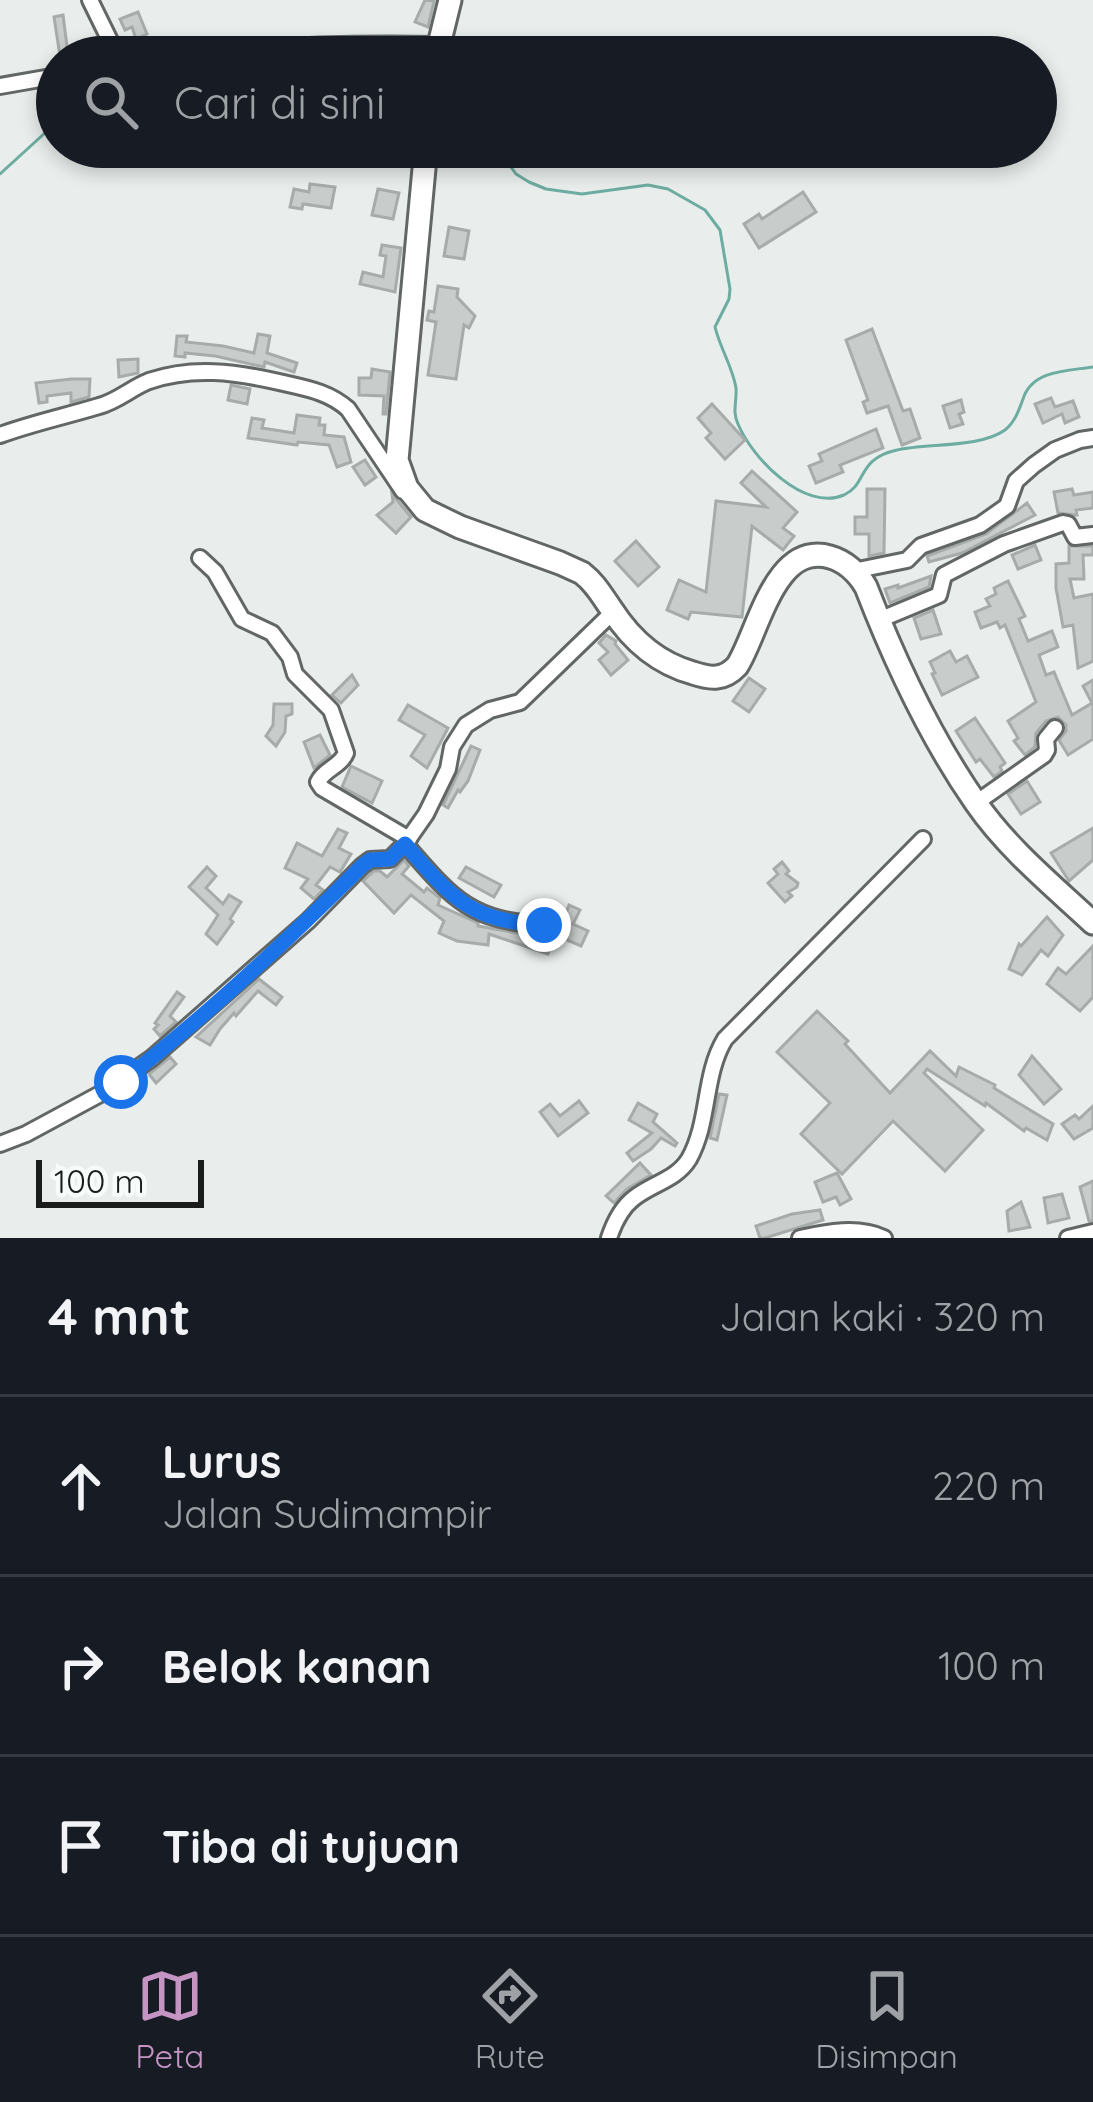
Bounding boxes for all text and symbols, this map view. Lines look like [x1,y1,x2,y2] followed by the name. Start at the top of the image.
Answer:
[36,36,1057,168] search box
[78,69,144,135] icon: search
[174,74,385,130] text: Cari di sini
[517,898,571,952] route end
[94,1055,148,1109] route start
[36,1154,204,1207] scale bar
[54,1160,145,1201] text: 100 m
[48,1284,191,1348] text: 4 mnt
[719,1292,1045,1341] text: Jalan kaki · 320 m
[162,1433,281,1489] text: Lurus
[48,1453,114,1519] icon: ahead
[932,1461,1045,1510] text: 220 m
[162,1489,492,1538] text: Jalan Sudimampir
[48,1633,114,1699] icon: right
[162,1638,432,1694] text: Belok kanan
[938,1641,1045,1690] text: 100 m
[48,1813,114,1879] icon: arrive
[162,1818,460,1874] text: Tiba di tujuan
[135,1963,204,2076] tab: Peta
[475,1963,545,2076] tab: Rute
[815,1963,958,2076] tab: Disimpan

